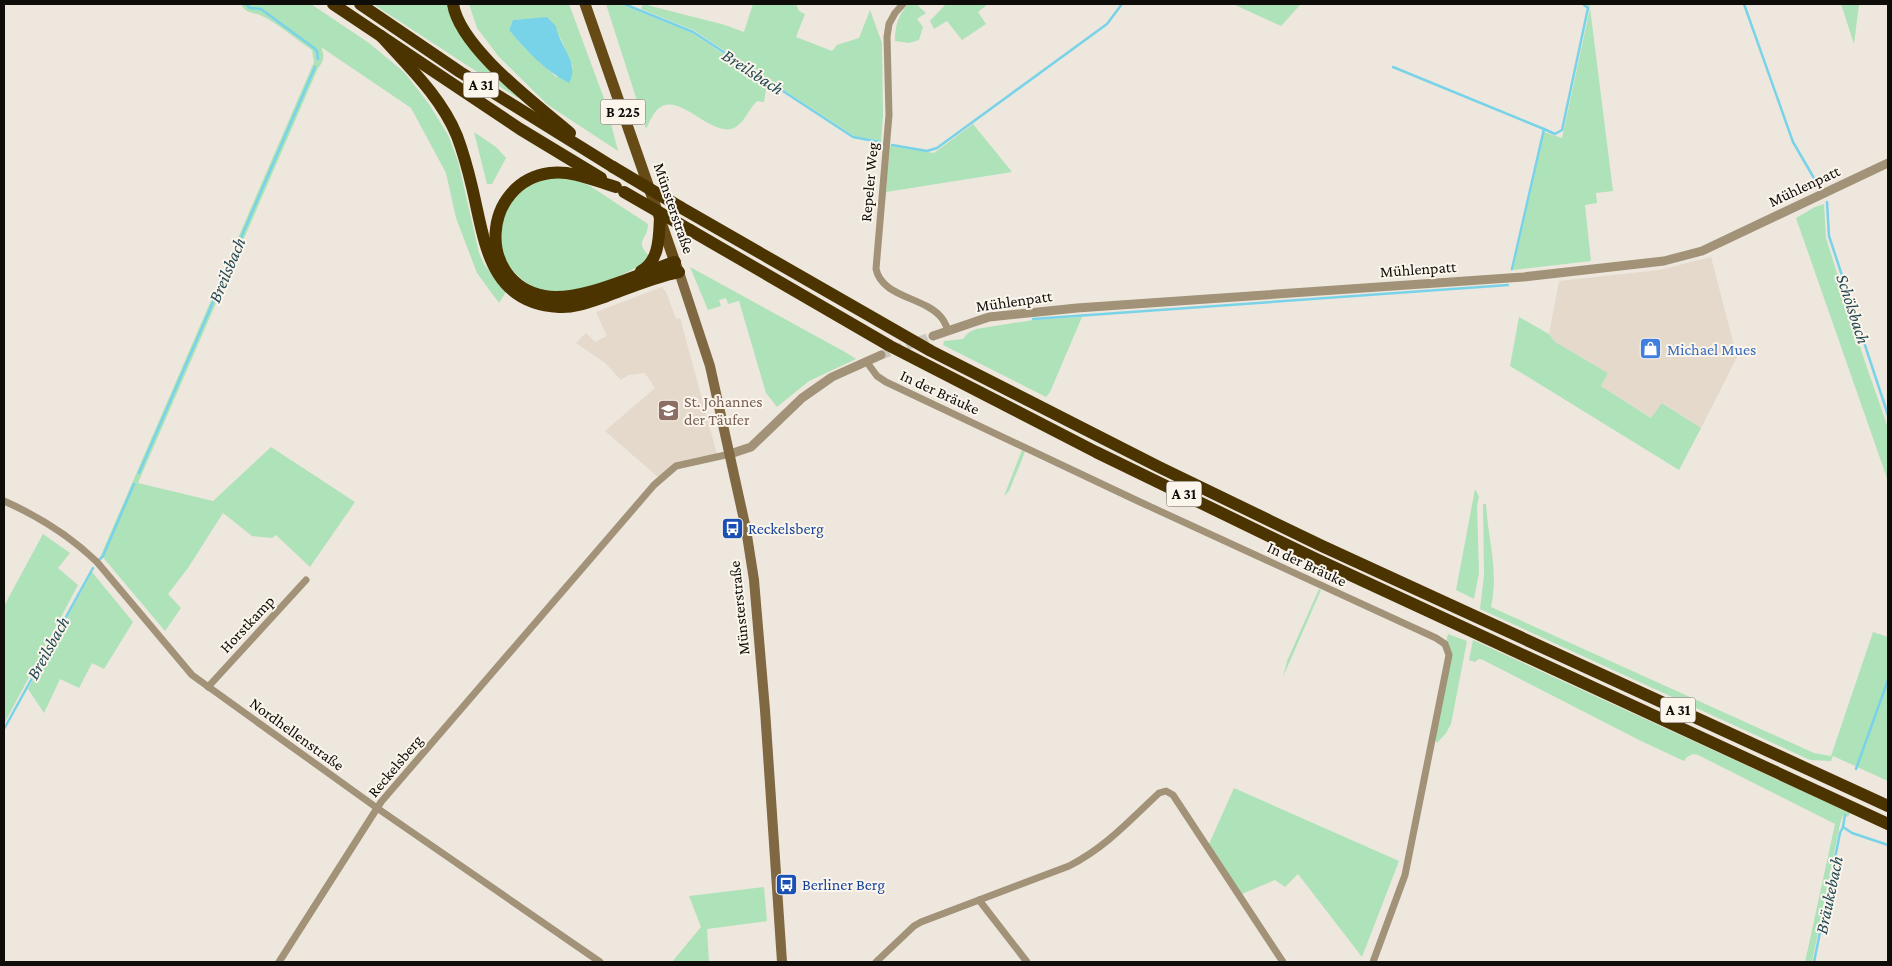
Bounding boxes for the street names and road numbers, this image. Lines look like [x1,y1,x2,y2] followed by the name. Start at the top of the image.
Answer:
[464,72,498,98] road number: A 31
[600,100,646,124] road number: B 225
[857,141,882,223] street label: Repeler Weg
[651,160,697,256] street label: Münsterstraße
[1766,162,1843,211] street label: Mühlenpatt
[1379,258,1458,281] street label: Mühlenpatt
[975,287,1054,316] street label: Mühlenpatt
[898,366,982,418] street label: In der Bräuke
[1166,482,1202,506] road number: A 31
[1265,538,1349,590] street label: In der Bräuke
[726,560,752,656] street label: Münsterstraße
[216,592,278,657] street label: Horstkamp
[247,694,347,774] street label: Nordhellenstraße
[1660,698,1696,722] road number: A 31
[364,731,427,801] street label: Reckelsberg

